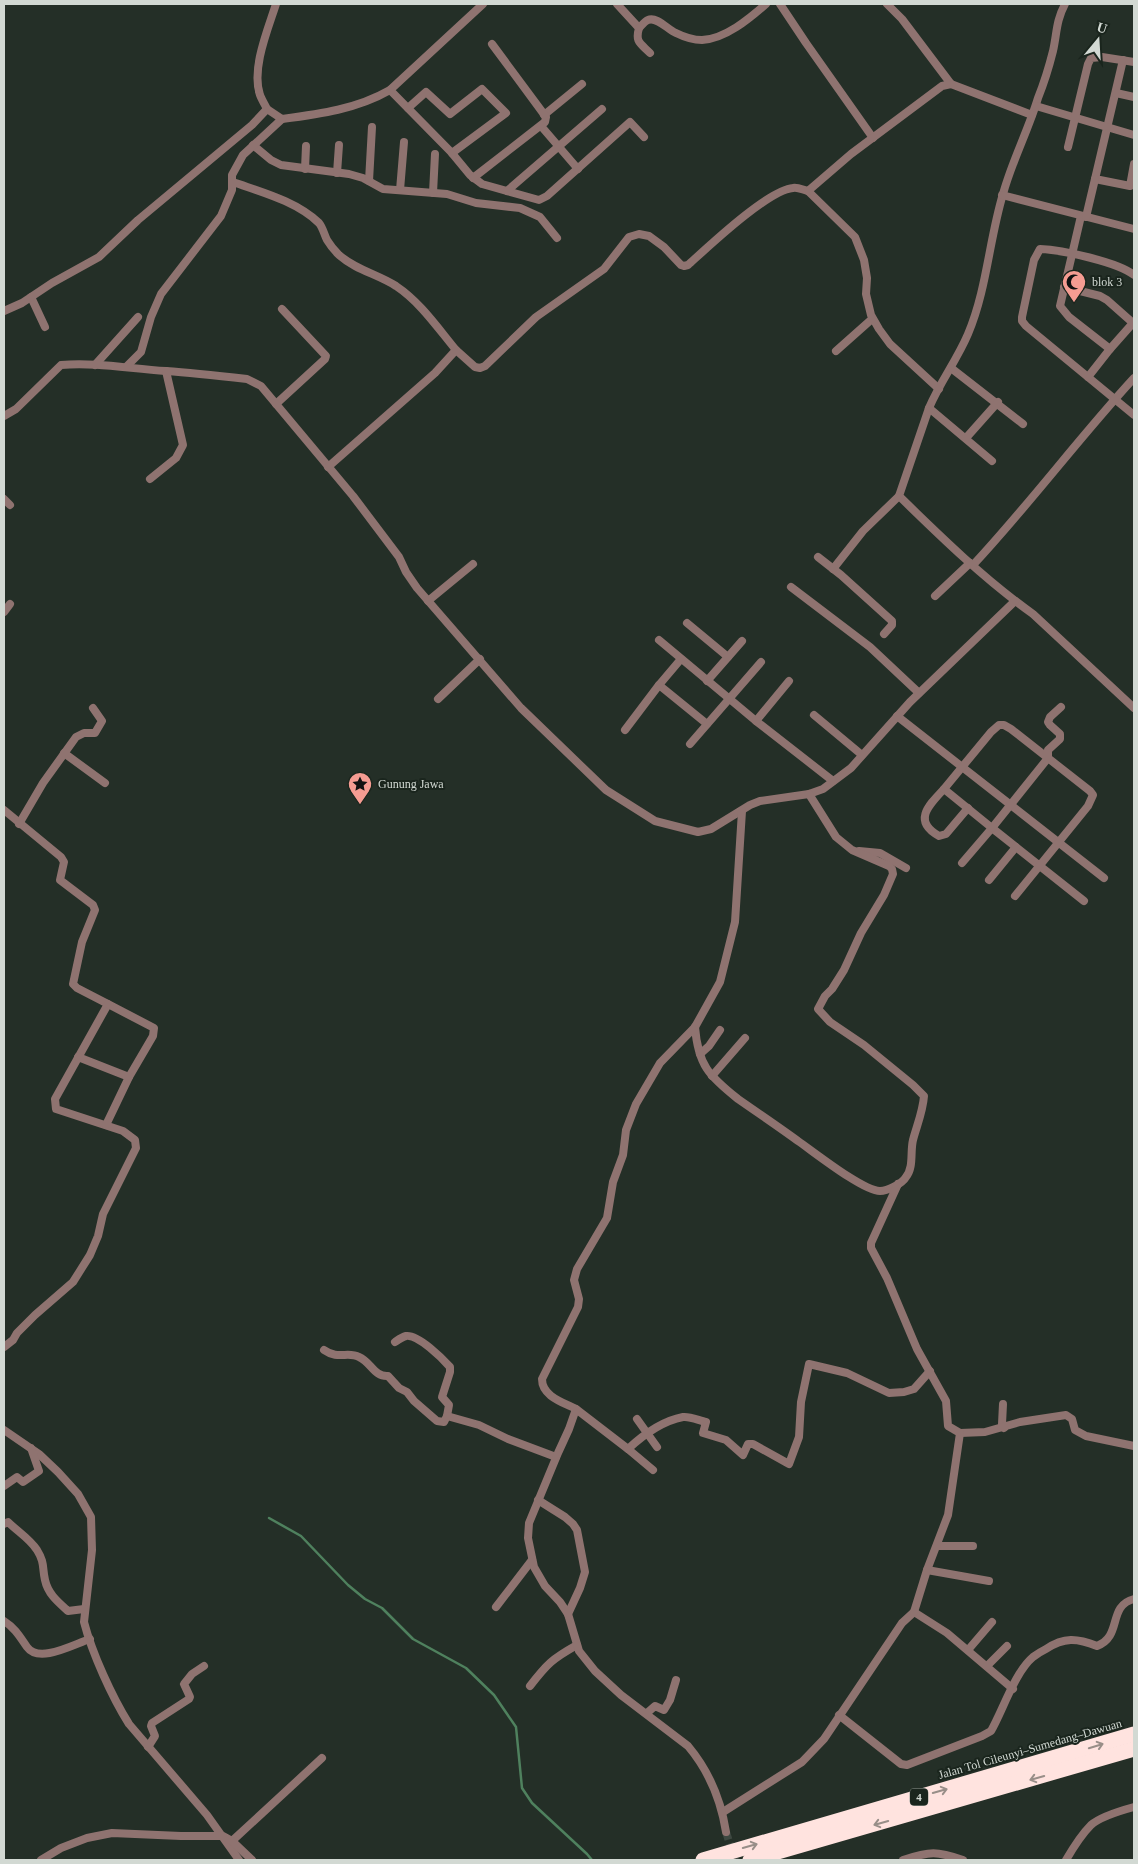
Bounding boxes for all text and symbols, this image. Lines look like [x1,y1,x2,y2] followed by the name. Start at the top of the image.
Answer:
[1073,15,1123,65] north arrow
[1095,19,1109,37] text: U
[1061,269,1087,303] mosque icon: blok 3
[1092,275,1122,289] place label: blok 3
[347,771,373,805] place icon: Gunung Jawa
[378,777,444,791] place label: Gunung Jawa
[937,1716,1123,1782] street label: Jalan Tol Cileunyi–Sumedang–Dawuan
[1087,1740,1103,1750] one-way arrow
[1030,1773,1046,1783] one-way arrow
[931,1786,947,1796] one-way arrow
[910,1788,928,1805] road number: 4
[873,1818,889,1828] one-way arrow
[742,1841,758,1851] one-way arrow

